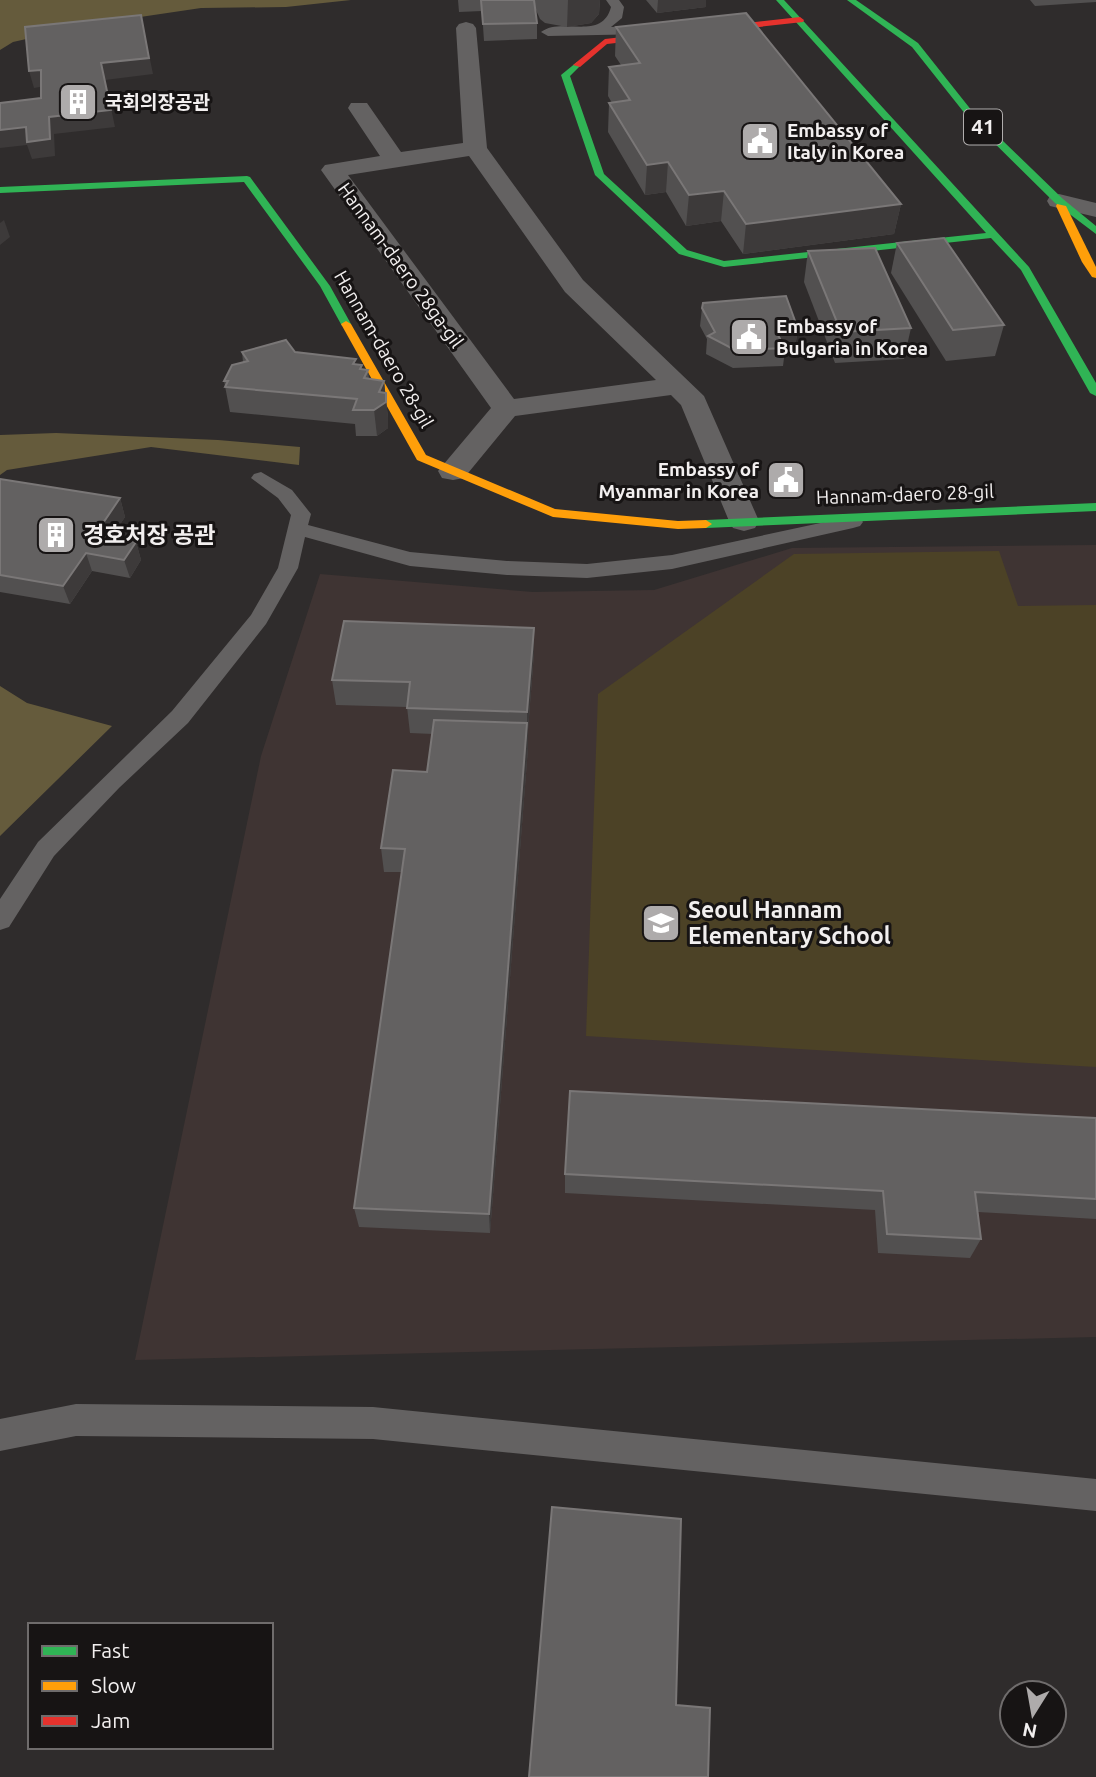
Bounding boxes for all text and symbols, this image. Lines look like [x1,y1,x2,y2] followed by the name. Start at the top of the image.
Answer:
[57,81,99,123] building icon: 국회의장공관
[105,91,210,113] place label: 국회의장공관
[964,110,1002,144] road number: 41
[787,119,904,163] place label: Embassy of Italy in Korea
[739,120,781,162] public building icon: Embassy of Italy in Korea
[334,178,468,352] street label: Hannam-daero 28ga-gil
[330,266,438,432] street label: Hannam-daero 28-gil
[776,315,928,359] place label: Embassy of Bulgaria in Korea
[728,316,770,358] public building icon: Embassy of Bulgaria in Korea
[598,458,759,502] place label: Embassy of Myanmar in Korea
[765,459,807,501] public building icon: Embassy of Myanmar in Korea
[816,480,994,508] street label: Hannam-daero 28-gil
[35,514,77,556] building icon: 경호처장 공관
[83,522,215,547] place label: 경호처장 공관
[688,897,891,948] place label: Seoul Hannam Elementary School
[640,902,682,944] school or university icon: Seoul Hannam Elementary School
[28,1623,273,1749] legend
[91,1638,129,1662] text: Fast
[91,1673,136,1697] text: Slow
[998,1679,1068,1749] north arrow
[91,1708,130,1732] text: Jam
[1021,1719,1039,1743] text: N

